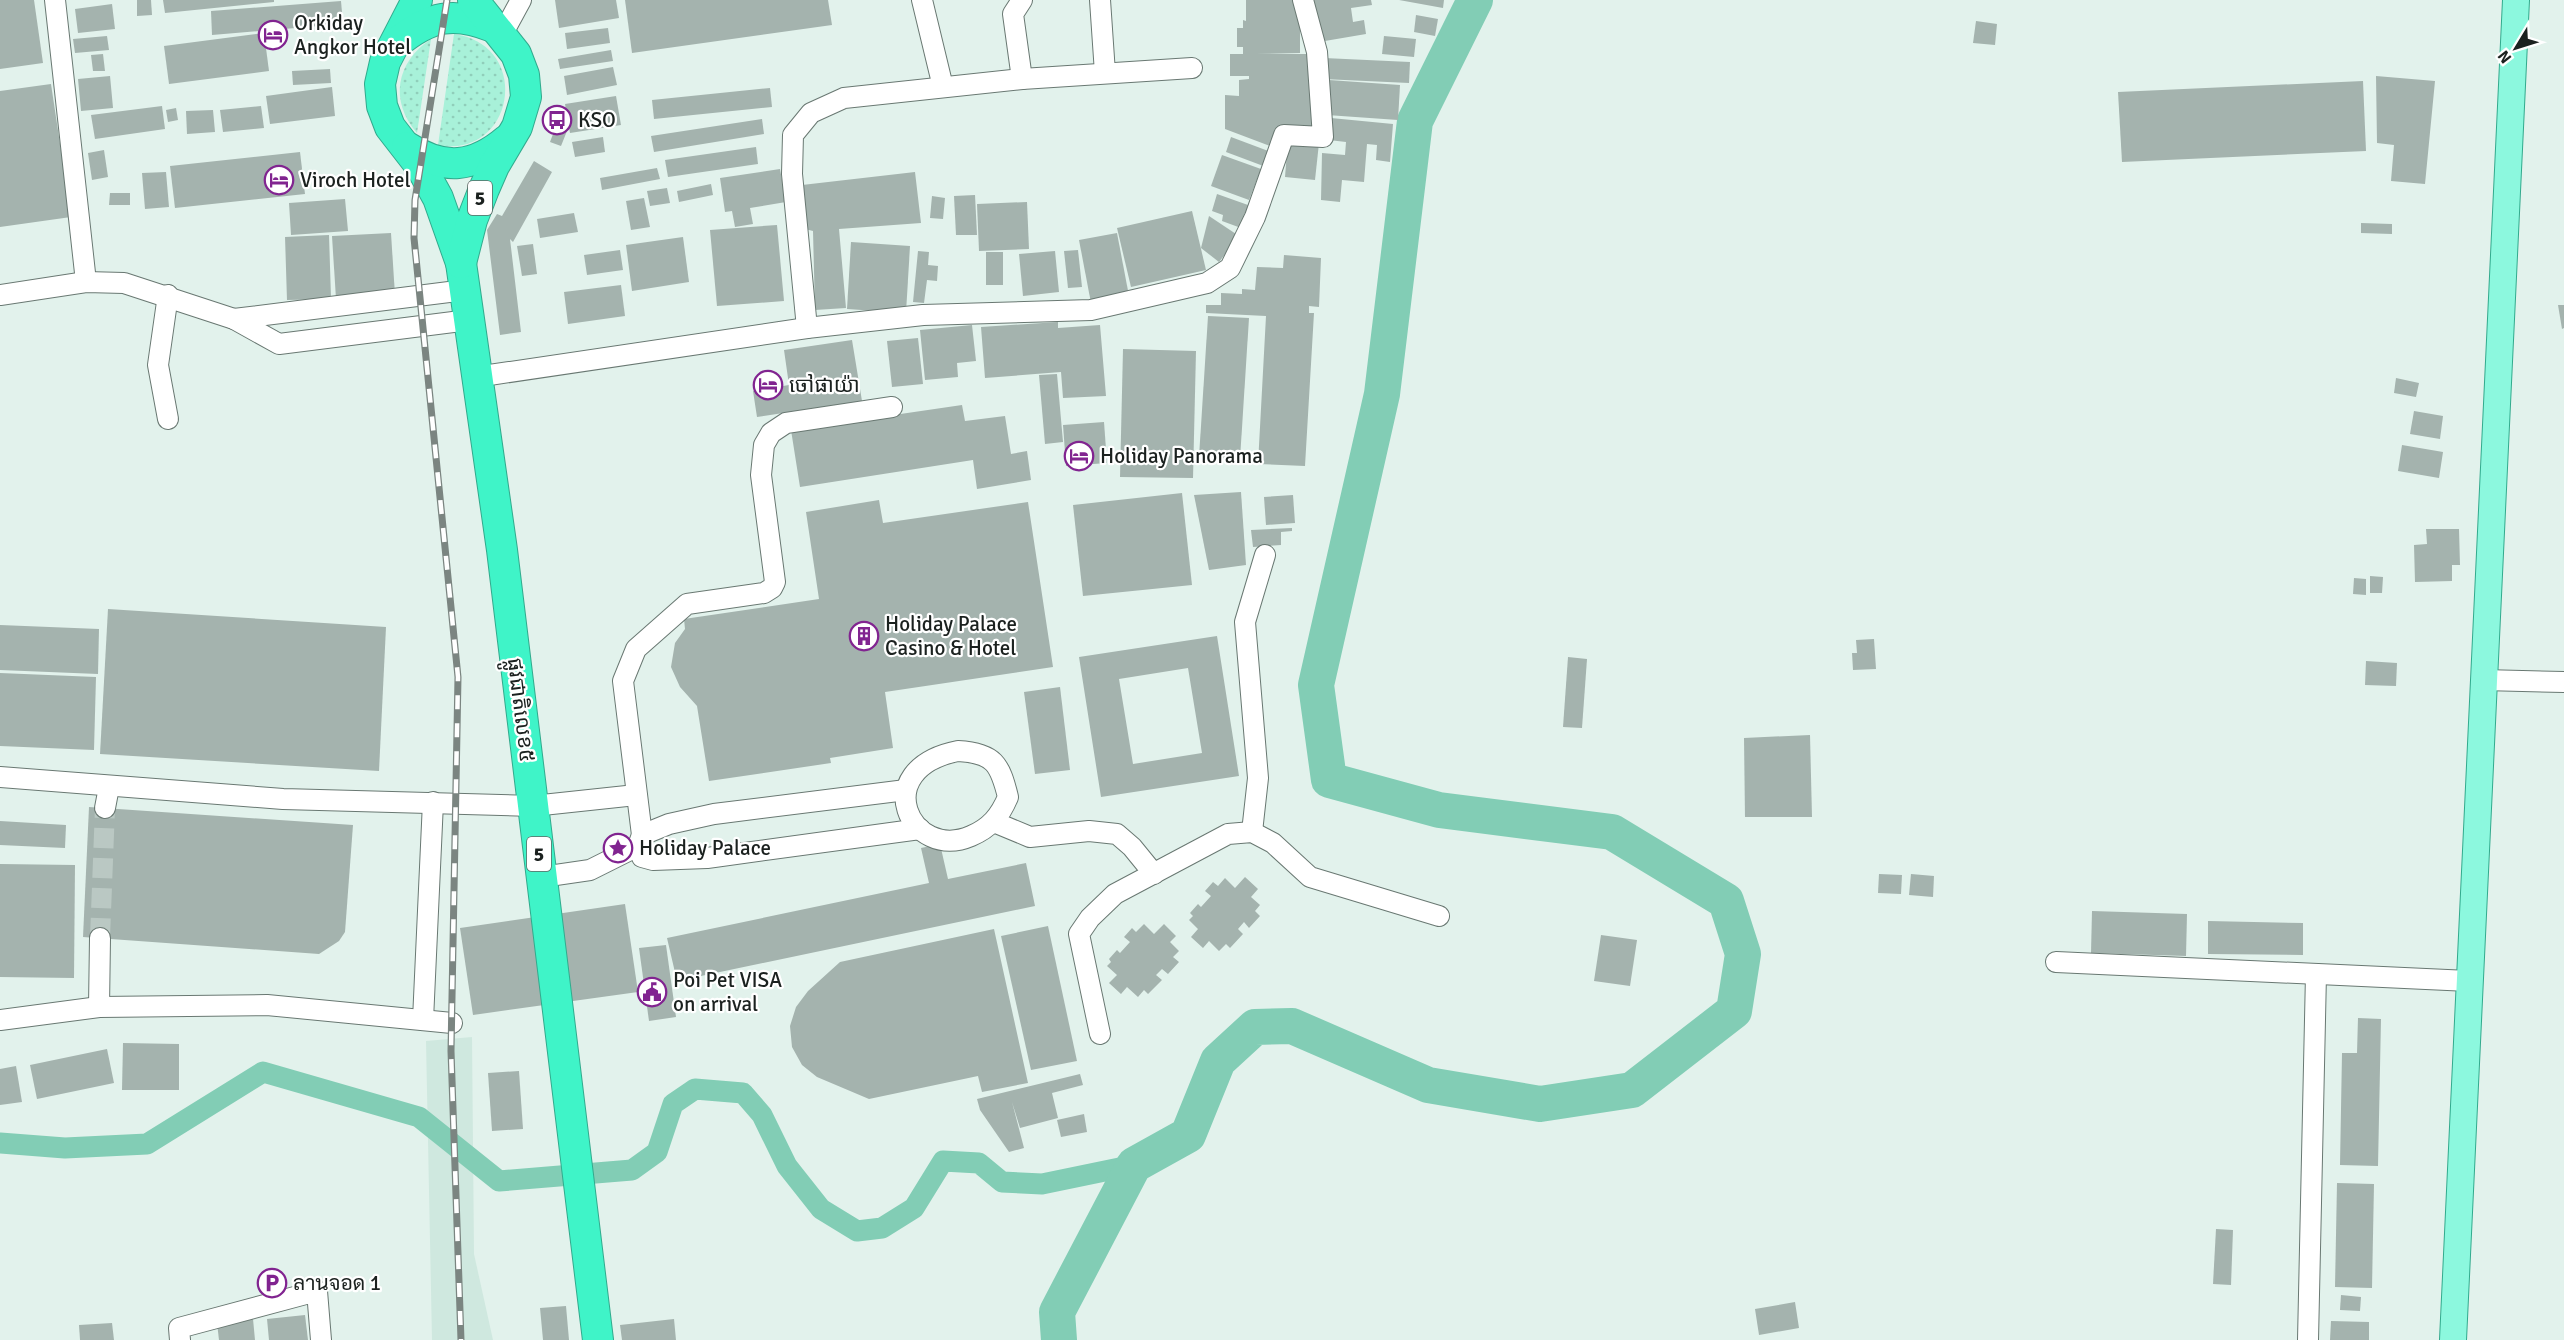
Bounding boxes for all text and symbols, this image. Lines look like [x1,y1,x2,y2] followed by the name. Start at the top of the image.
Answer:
[294,10,412,60] place label: Orkiday Angkor Hotel
[2486,18,2546,78] north arrow
[257,19,289,51] hotel icon: Orkiday Angkor Hotel
[2494,46,2516,67] text: N
[541,104,573,136] bus stop icon: KSO
[578,107,616,133] place label: KSO
[263,164,295,196] hotel icon: Viroch Hotel
[300,167,411,193] place label: Viroch Hotel
[468,181,492,215] road number: 5
[752,369,784,401] hotel icon: ចៅផាយ៉ា
[789,372,860,398] place label: ចៅផាយ៉ា
[1063,440,1095,472] hotel icon: Holiday Panorama
[1100,443,1263,469] place label: Holiday Panorama
[885,611,1017,661] place label: Holiday Palace Casino & Hotel
[848,620,880,652] building icon: Holiday Palace Casino & Hotel
[496,656,540,765] street label: ផ្លូវជាតិលេខ៥
[602,832,634,864] place icon: Holiday Palace
[639,835,771,861] place label: Holiday Palace
[527,837,551,871] road number: 5
[673,967,782,1017] place label: Poi Pet VISA on arrival
[636,976,668,1008] public building icon: Poi Pet VISA on arrival
[256,1267,288,1299] parking icon: ลานจอด 1
[293,1270,381,1296] place label: ลานจอด 1

